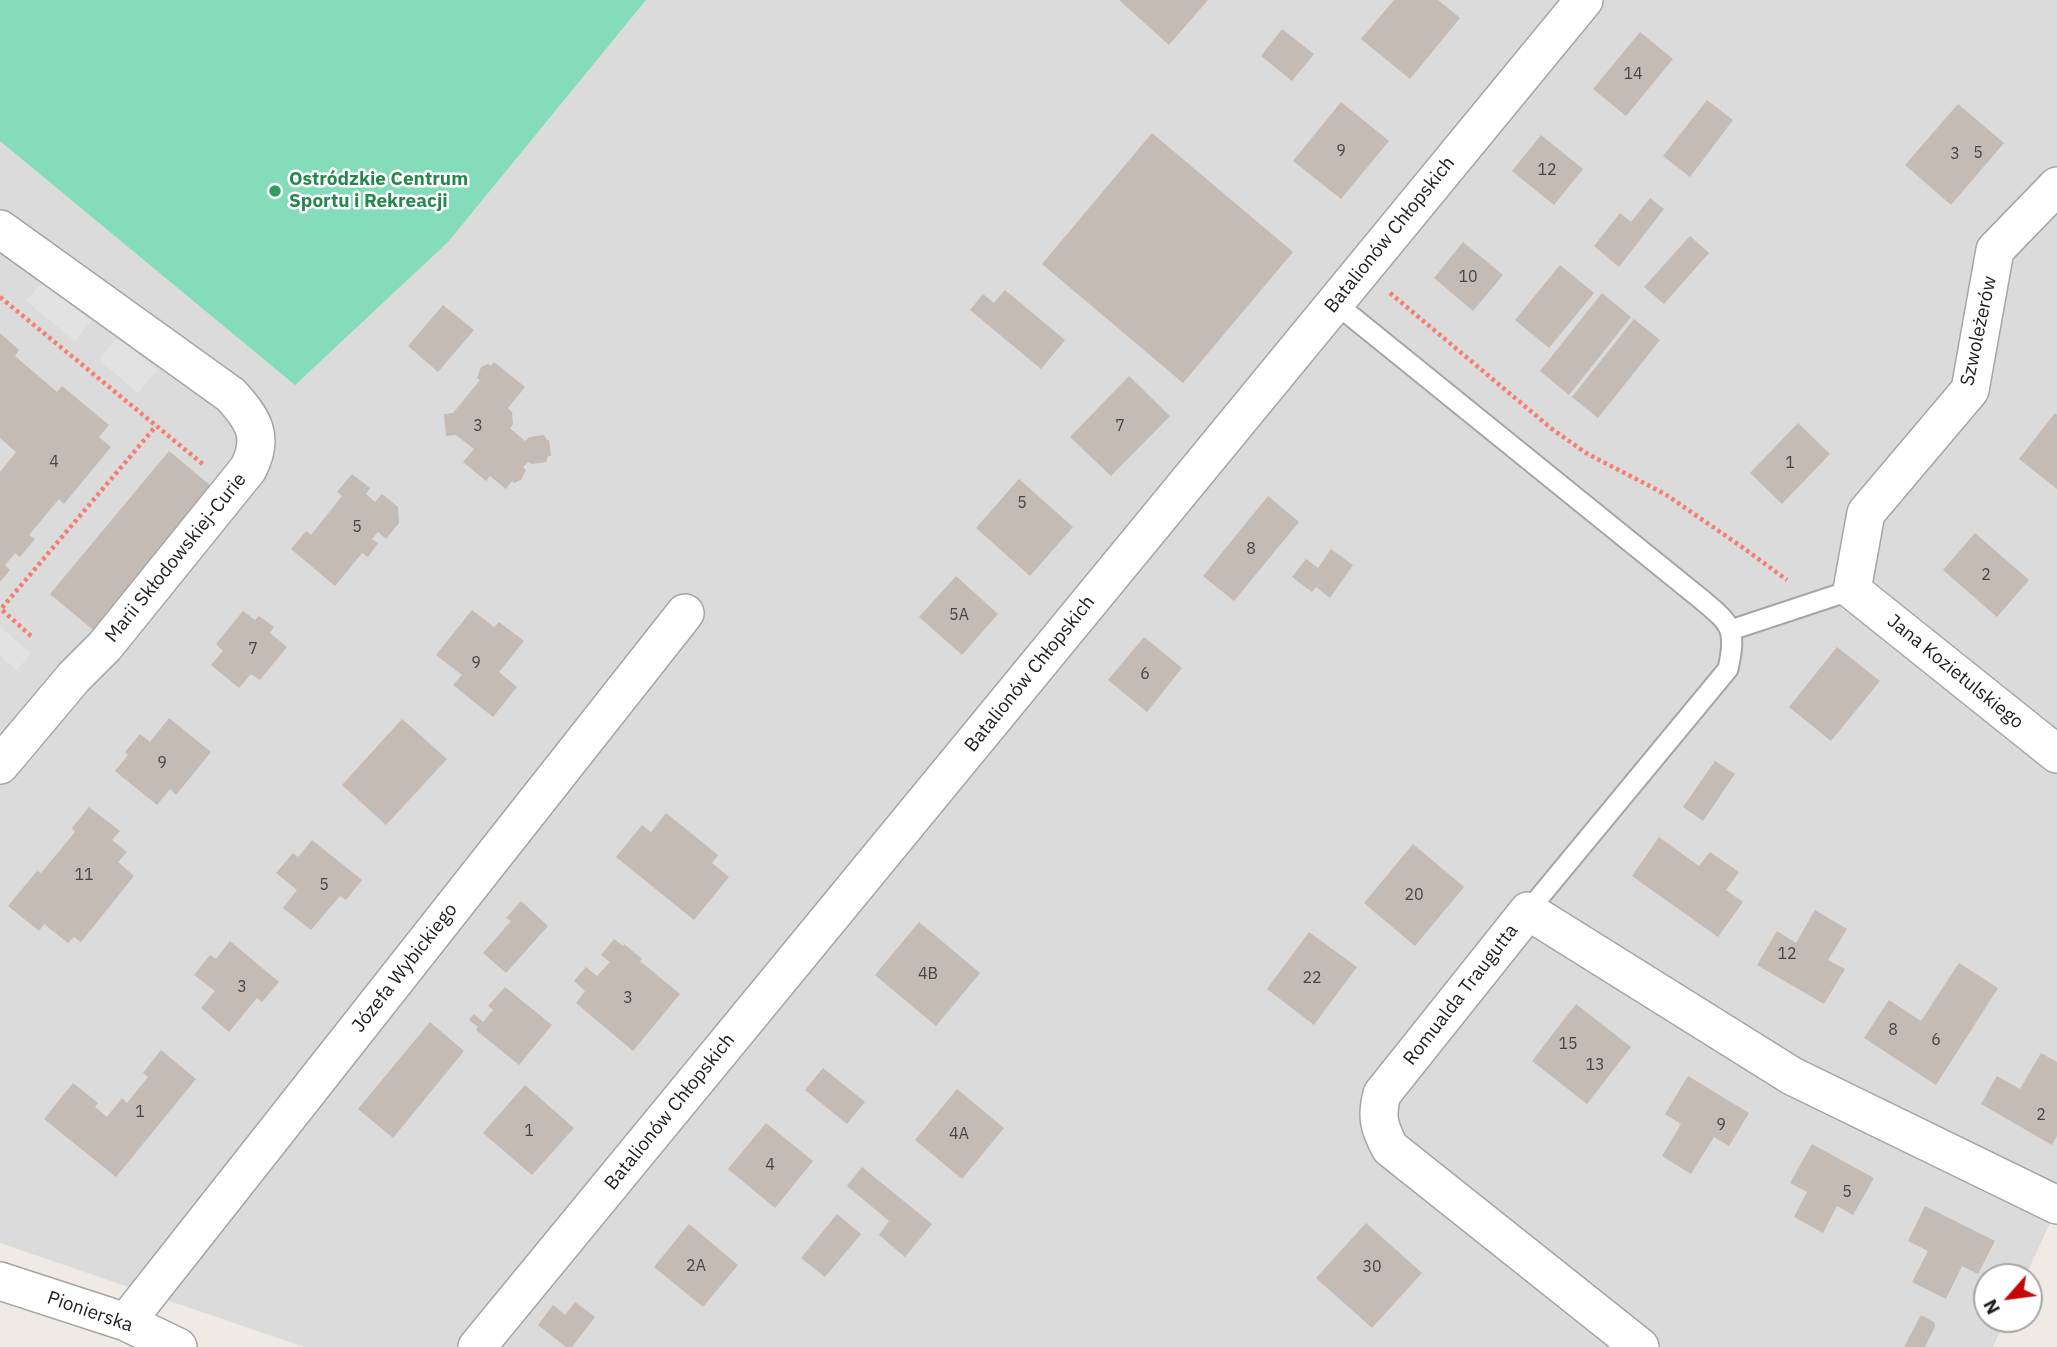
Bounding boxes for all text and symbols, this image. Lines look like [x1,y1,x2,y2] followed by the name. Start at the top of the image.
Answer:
[1623,64,1643,84] house number: 14
[1336,141,1346,161] house number: 9
[1973,143,1983,163] house number: 5
[1950,144,1960,164] house number: 3
[1320,152,1460,318] street label: Batalionów Chłopskich
[1537,160,1557,180] house number: 12
[289,169,468,213] place label: Ostródzkie Centrum Sportu i Rekreacji
[267,183,283,199] marker: Ostródzkie Centrum Sportu i Rekreacji
[1458,267,1478,287] house number: 10
[1956,274,2002,388] street label: Szwoleżerów
[473,416,483,436] house number: 3
[1115,416,1125,436] house number: 7
[49,452,59,472] house number: 4
[1785,453,1795,473] house number: 1
[101,469,251,647] street label: Marii Skłodowskiej-Curie
[1017,493,1027,513] house number: 5
[352,517,362,537] house number: 5
[1246,539,1256,559] house number: 8
[1981,565,1991,585] house number: 2
[960,591,1100,757] street label: Batalionów Chłopskich
[949,605,969,625] house number: 5A
[1882,610,2028,734] street label: Jana Kozietulskiego
[248,639,258,659] house number: 7
[471,653,481,673] house number: 9
[1140,664,1150,684] house number: 6
[157,753,167,773] house number: 9
[74,865,94,885] house number: 11
[319,875,329,895] house number: 5
[1404,885,1424,905] house number: 20
[348,899,462,1037] street label: Józefa Wybickiego
[1399,920,1523,1070] street label: Romualda Traugutta
[1777,944,1797,964] house number: 12
[918,964,938,984] house number: 4B
[1302,968,1322,988] house number: 22
[237,977,247,997] house number: 3
[623,988,633,1008] house number: 3
[1888,1020,1898,1040] house number: 8
[600,1029,740,1195] street label: Batalionów Chłopskich
[1931,1030,1941,1050] house number: 6
[1558,1034,1578,1054] house number: 15
[1585,1055,1605,1075] house number: 13
[135,1102,145,1122] house number: 1
[2036,1105,2046,1125] house number: 2
[1716,1115,1726,1135] house number: 9
[524,1121,534,1141] house number: 1
[949,1124,969,1144] house number: 4A
[765,1155,775,1175] house number: 4
[1842,1182,1852,1202] house number: 5
[686,1256,706,1276] house number: 2A
[1362,1257,1382,1277] house number: 30
[1973,1263,2043,1333] north arrow
[44,1287,136,1337] street label: Pionierska
[1977,1295,2005,1319] text: N

